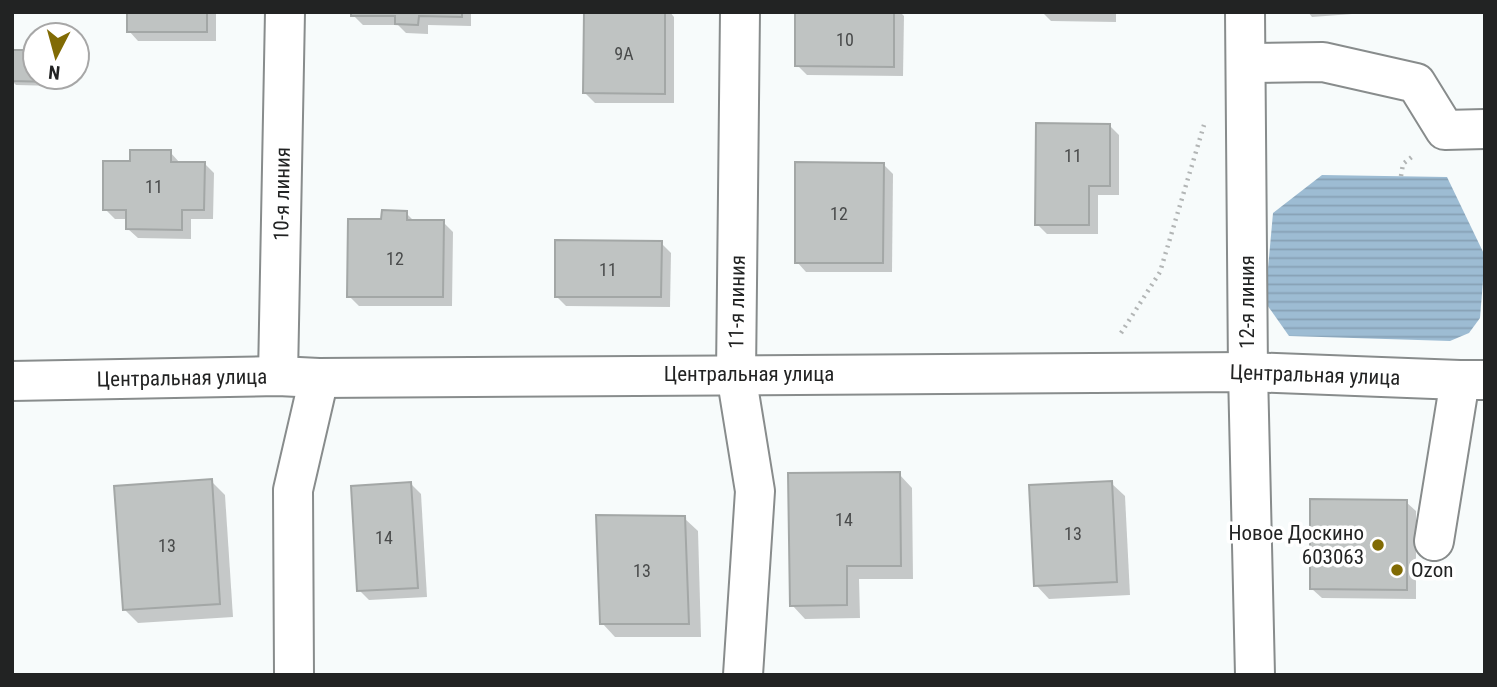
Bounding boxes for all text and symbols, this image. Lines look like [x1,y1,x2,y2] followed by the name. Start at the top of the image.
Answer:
[21,21,91,91] north arrow
[836,29,854,50] house number: 10
[614,43,634,64] house number: 9А
[47,60,61,84] text: N
[1064,145,1082,166] house number: 11
[269,147,295,241] street label: 10-я линия
[145,176,163,197] house number: 11
[830,203,848,224] house number: 12
[386,248,404,269] house number: 12
[724,255,750,349] street label: 11-я линия
[1235,255,1259,349] street label: 12-я линия
[599,259,617,280] house number: 11
[1229,360,1401,390] street label: Центральная улица
[664,362,834,386] street label: Центральная улица
[97,365,267,391] street label: Центральная улица
[835,509,853,530] house number: 14
[1229,521,1364,569] place label: Новое Доскино 603063
[1064,523,1082,544] house number: 13
[375,527,393,548] house number: 14
[158,535,176,556] house number: 13
[1370,537,1386,553] marker: Новое Доскино 603063
[1411,558,1453,582] place label: Ozon
[633,560,651,581] house number: 13
[1389,562,1405,578] marker: Ozon

